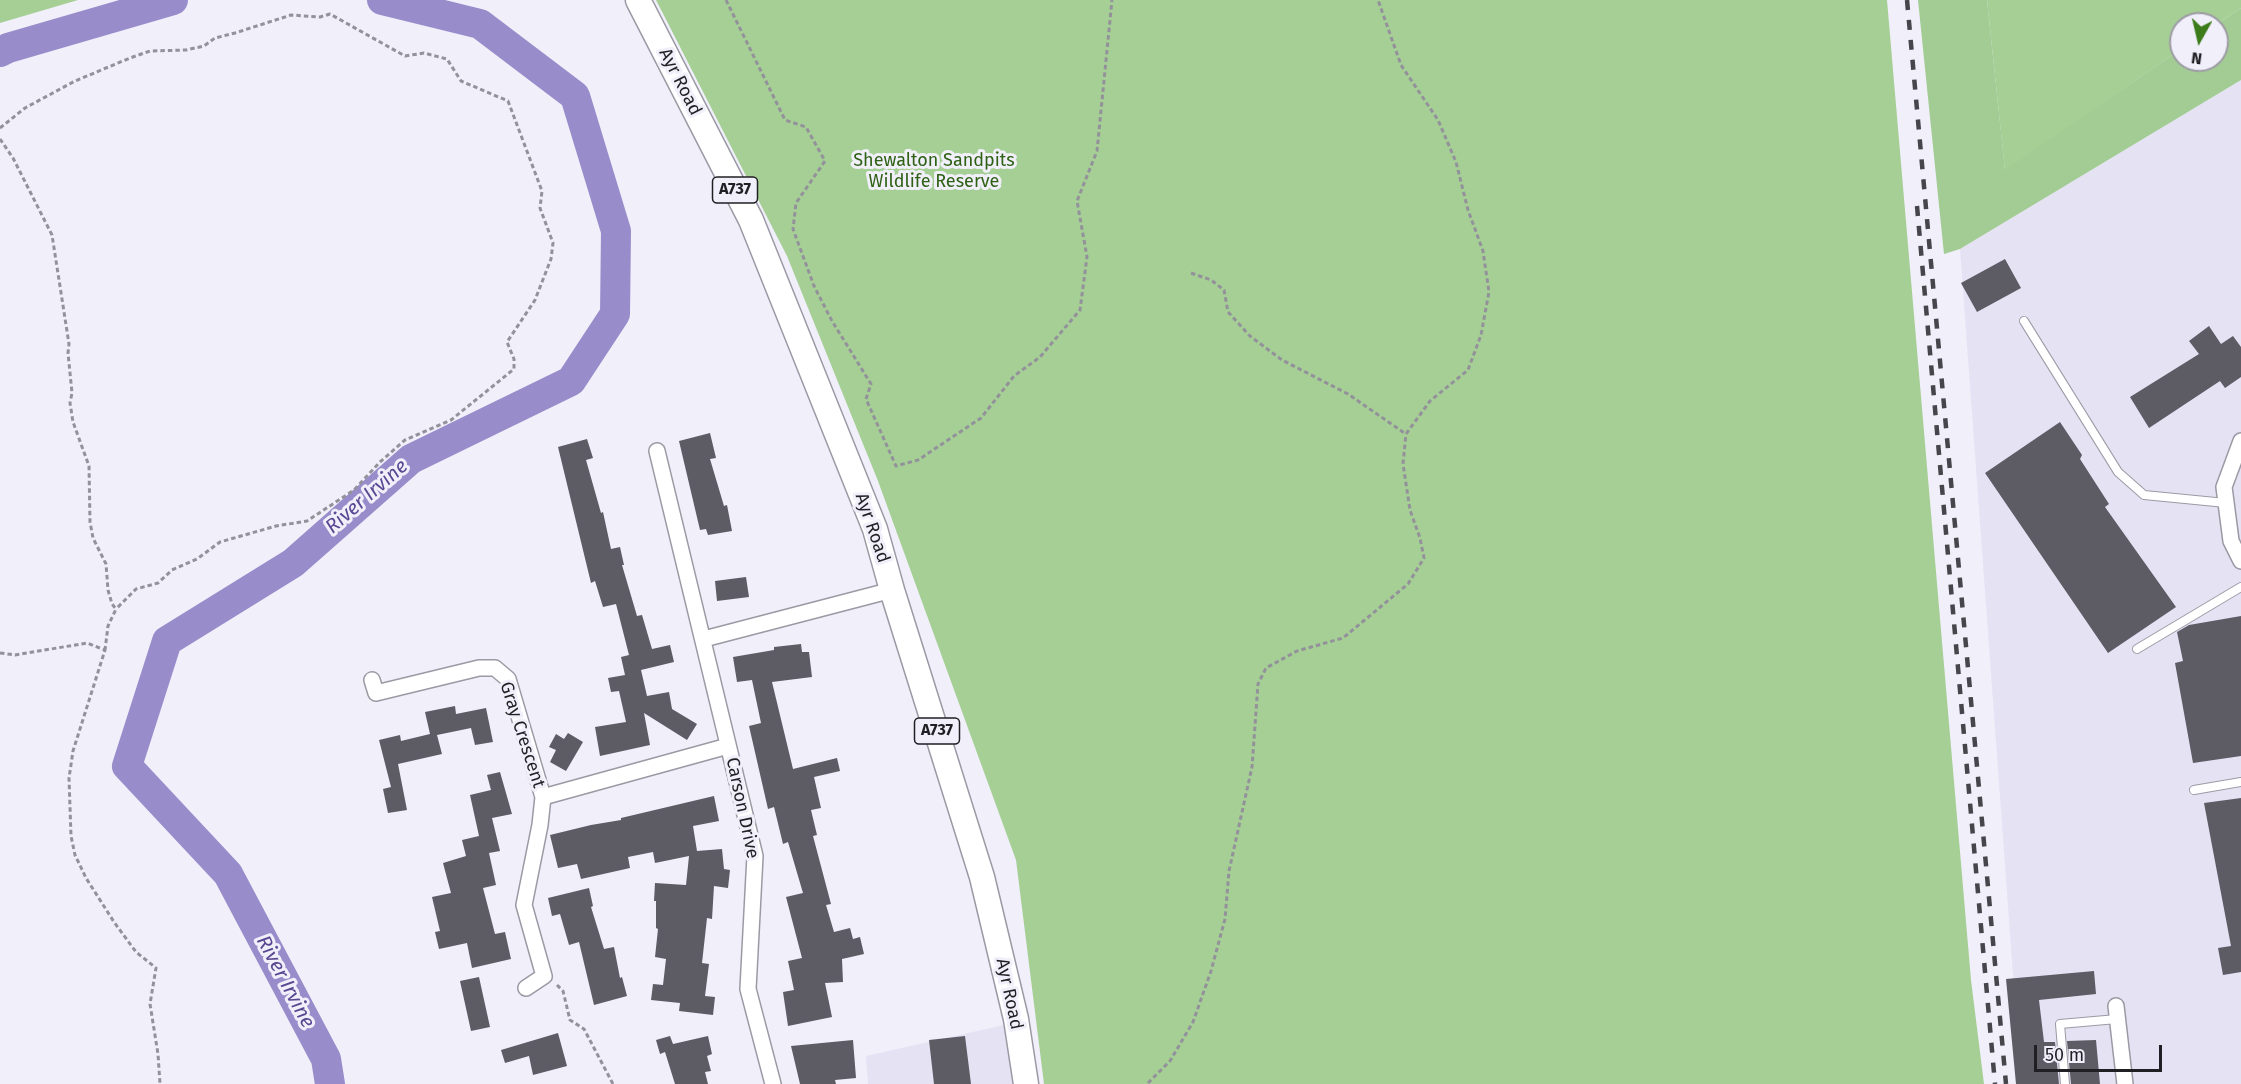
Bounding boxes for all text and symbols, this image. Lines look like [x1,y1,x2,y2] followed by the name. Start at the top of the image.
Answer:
[2169,12,2229,72] north arrow
[654,45,706,119] street label: Ayr Road
[2190,48,2203,68] text: N
[853,150,1015,192] park label: Shewalton Sandpits Wildlife Reserve
[712,177,758,203] road number: A737
[321,455,413,539] water label: River Irvine
[850,490,894,566] street label: Ayr Road
[495,679,549,791] street label: Gray Crescent
[914,718,960,744] road number: A737
[721,755,763,861] street label: Carson Drive
[251,932,319,1032] water label: River Irvine
[991,956,1027,1032] street label: Ayr Road
[2037,1033,2164,1071] scale bar
[2045,1044,2084,1066] text: 50 m

